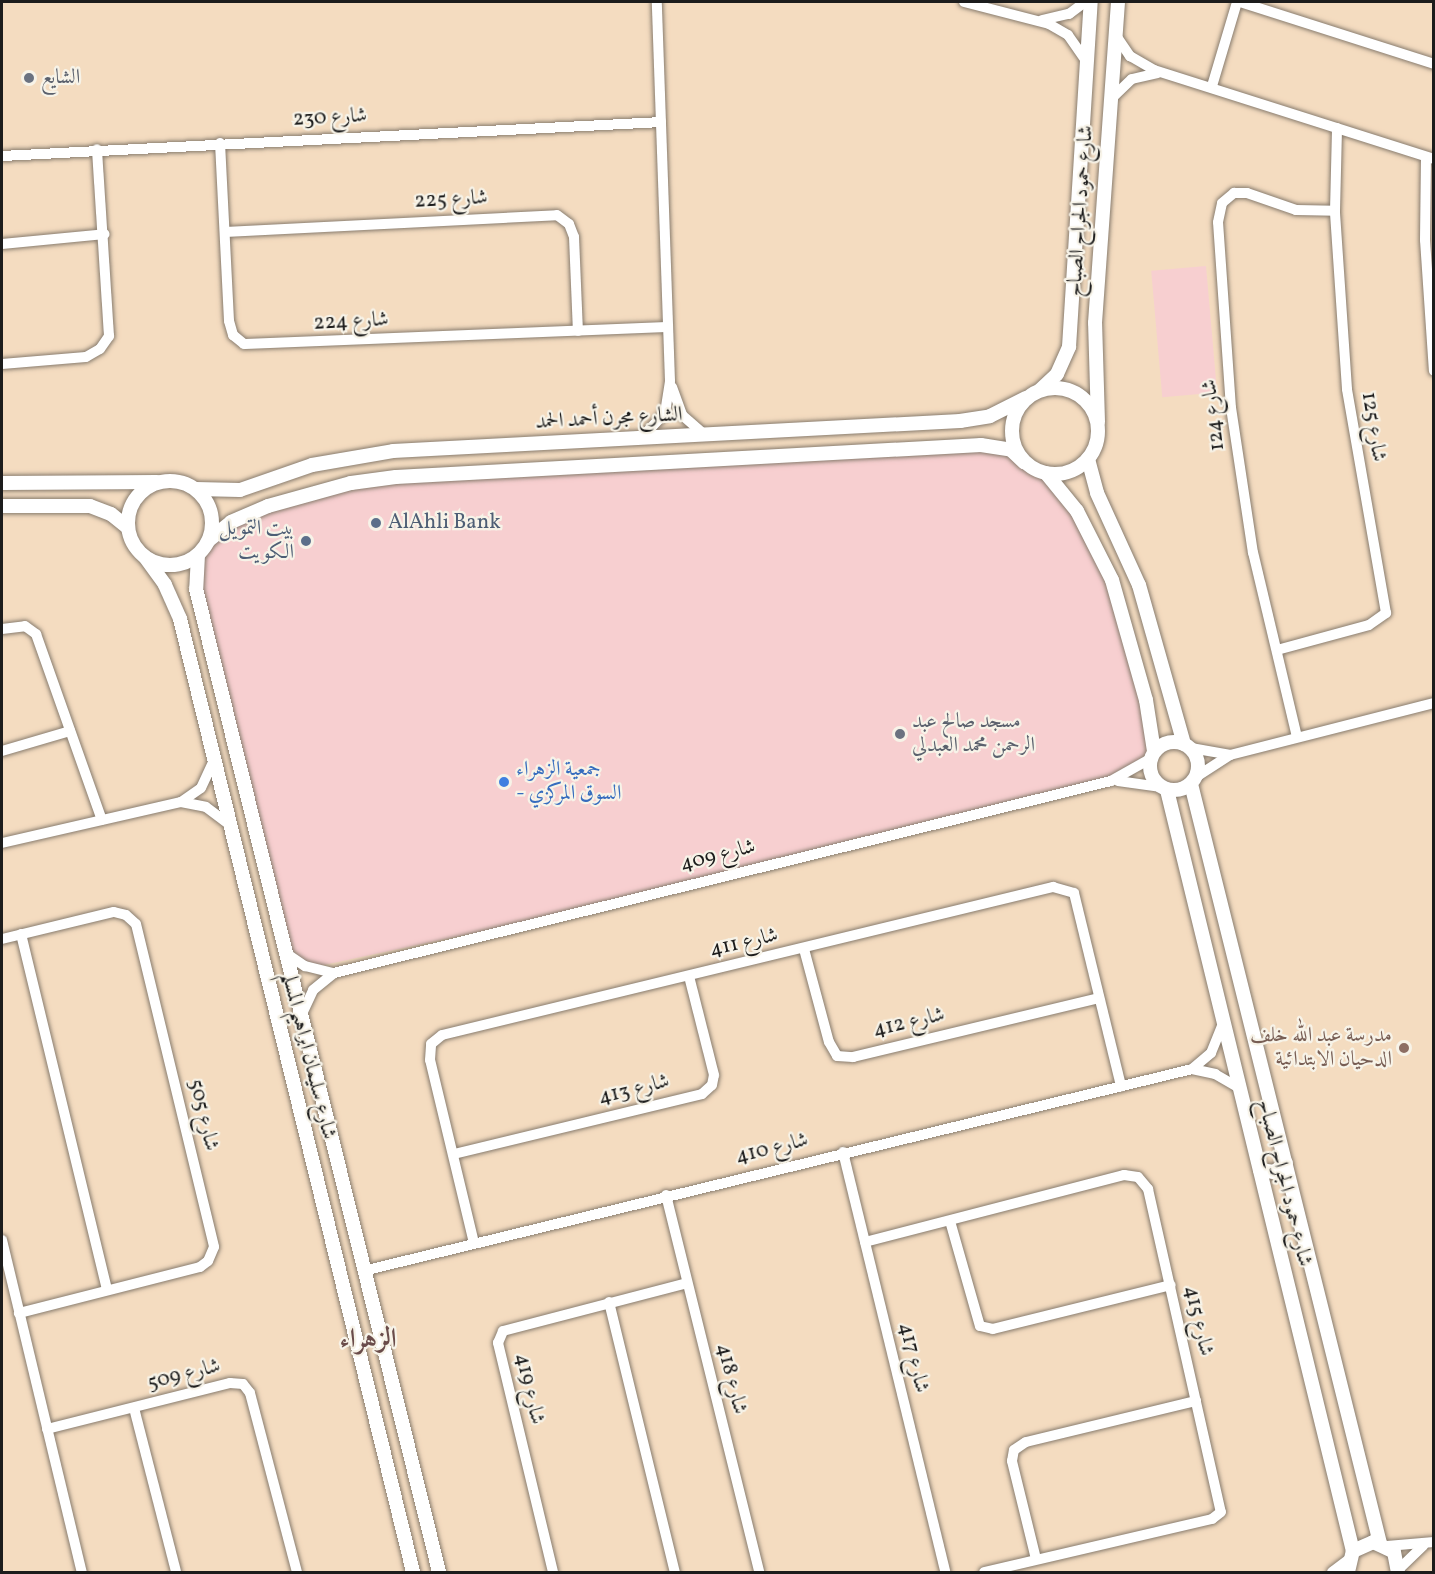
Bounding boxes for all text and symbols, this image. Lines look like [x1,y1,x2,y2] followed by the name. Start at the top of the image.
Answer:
[41,65,80,91] place label: الشايع
[22,71,36,85] marker: الشايع
[292,103,368,133] street label: شارع 230
[1062,124,1100,298] street label: شارع حمود الجراح الصباح
[414,185,488,215] street label: شارع 225
[313,307,389,337] street label: شارع 224
[1197,378,1231,452] street label: شارع 124
[1355,390,1391,464] street label: شارع 125
[535,403,683,435] street label: الشارع مجرن أحمد الحمد
[388,510,501,536] place label: AlAhli Bank
[219,516,294,566] place label: بيت التمويل الكويت
[369,516,383,530] marker: AlAhli Bank
[299,534,313,548] marker: بيت التمويل الكويت
[912,709,1035,759] place label: مسجد صالح عبد الرحمن محمد العبدلي
[893,727,907,741] marker: مسجد صالح عبد الرحمن محمد العبدلي
[516,757,622,807] place label: جمعية الزهراء - السوق المركزي
[497,775,511,789] marker: جمعية الزهراء - السوق المركزي
[678,835,758,877] street label: شارع 409
[707,923,781,963] street label: شارع 411
[275,970,341,1142] street label: شارع سليمان ابراهيم المسلم
[871,1003,947,1043] street label: شارع 412
[1250,1023,1392,1073] place label: مدرسة عبد الله خلف الدحيان الابتدائية
[1397,1041,1411,1055] marker: مدرسة عبد الله خلف الدحيان الابتدائية
[596,1069,672,1111] street label: شارع 413
[183,1077,223,1153] street label: شارع 505
[1251,1097,1317,1269] street label: شارع حمود الجراح الصباح
[733,1128,811,1170] street label: شارع 410
[1178,1283,1218,1359] street label: شارع 415
[892,1320,934,1396] street label: شارع 417
[339,1325,397,1357] district label: الزهراء
[710,1341,752,1417] street label: شارع 418
[509,1351,549,1427] street label: شارع 419
[145,1354,223,1396] street label: شارع 509

